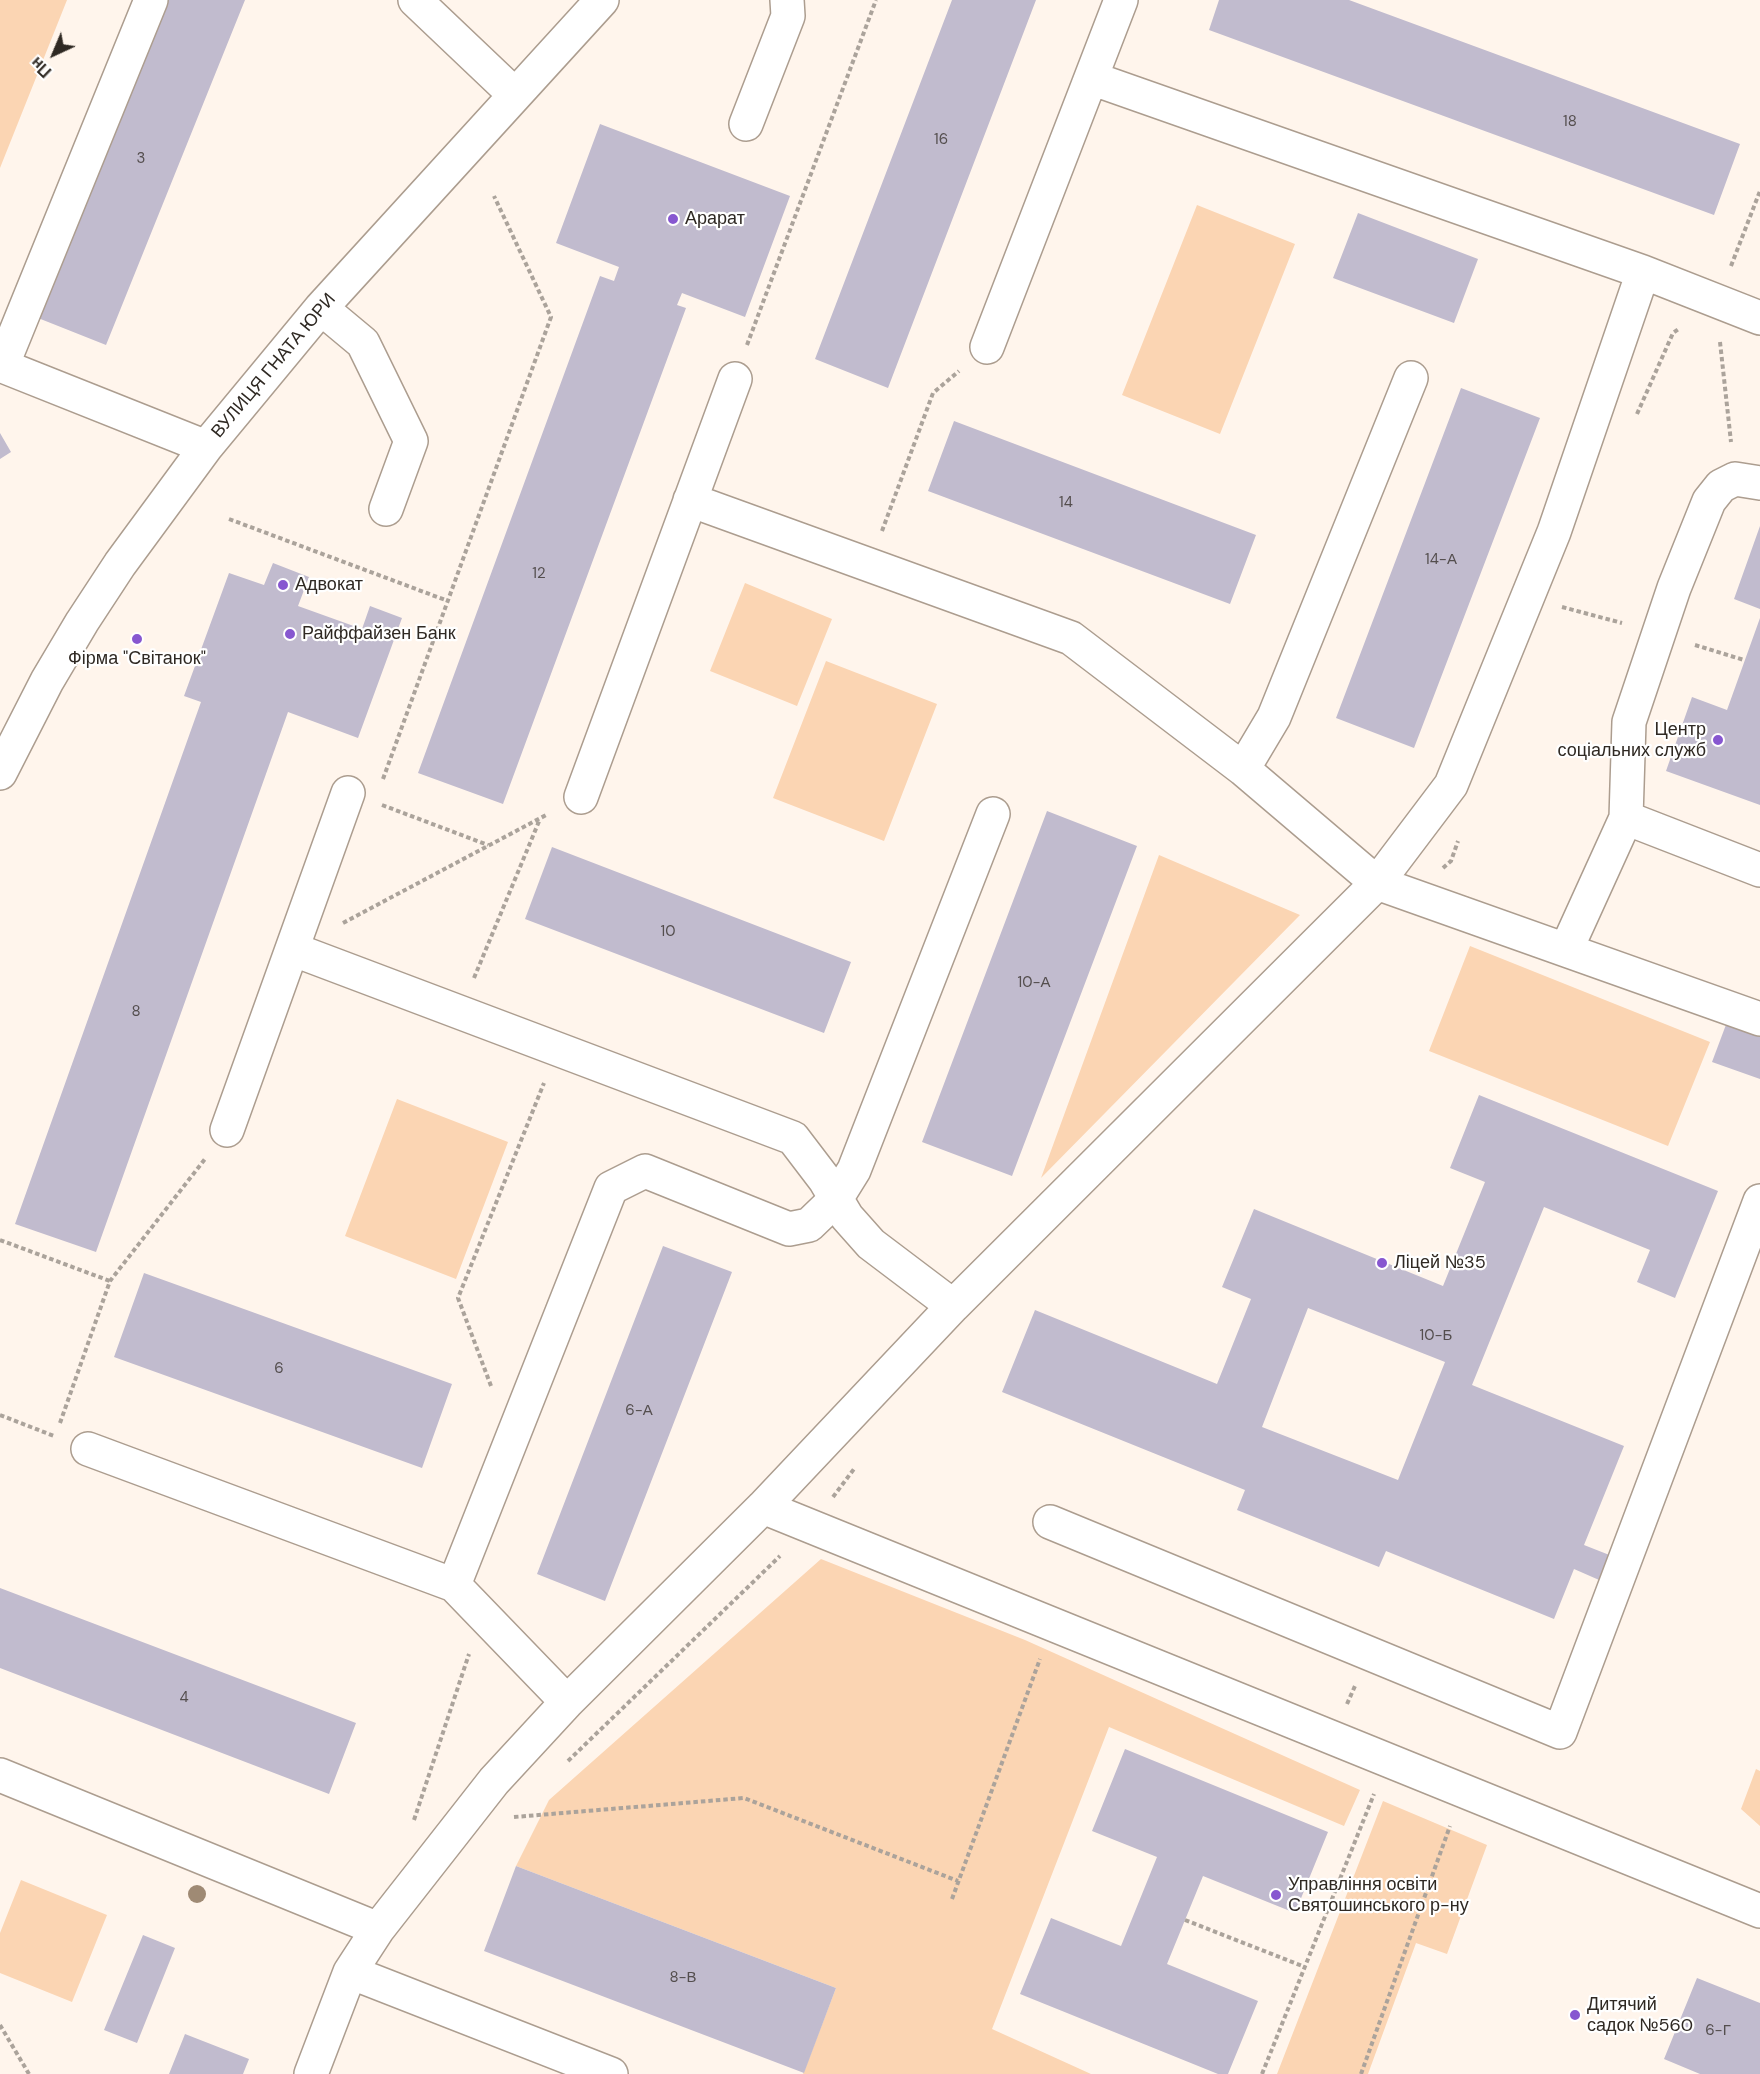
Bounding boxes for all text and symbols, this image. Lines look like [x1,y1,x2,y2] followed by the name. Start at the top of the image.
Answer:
[24,24,84,84] north arrow
[26,52,56,82] text: Пн
[1563,113,1577,131] house number: 18
[934,131,948,149] house number: 16
[137,150,145,168] house number: 3
[685,208,745,230] place label: Арарат
[666,212,680,226] marker: Арарат
[207,289,341,443] street label: ВУЛИЦЯ ГНАТА ЮРИ
[1059,494,1073,512] house number: 14
[1425,551,1457,569] house number: 14-А
[532,565,546,583] house number: 12
[295,574,363,596] place label: Адвокат
[276,578,290,592] marker: Адвокат
[302,623,456,645] place label: Райффайзен Банк
[283,627,297,641] marker: Райффайзен Банк
[130,632,144,646] marker: Фірма "Світанок"
[68,648,206,670] place label: Фірма "Світанок"
[1558,719,1706,762] place label: Центр соціальних служб
[1711,733,1725,747] marker: Центр соціальних служб
[661,923,675,941] house number: 10
[1017,974,1051,992] house number: 10-А
[131,1003,141,1021] house number: 8
[1394,1252,1486,1274] place label: Ліцей №35
[1375,1256,1389,1270] marker: Ліцей №35
[1420,1327,1452,1345] house number: 10-Б
[274,1360,284,1378] house number: 6
[625,1402,653,1420] house number: 6-А
[179,1689,189,1707] house number: 4
[1288,1874,1469,1916] place label: Управління освіти Святошинського р-ну
[1269,1888,1283,1902] marker: Управління освіти Святошинського р-ну
[669,1969,697,1987] house number: 8-В
[1587,1994,1693,2036] place label: Дитячий садок №560
[1568,2008,1582,2022] marker: Дитячий садок №560
[1705,2022,1731,2040] house number: 6-Г

